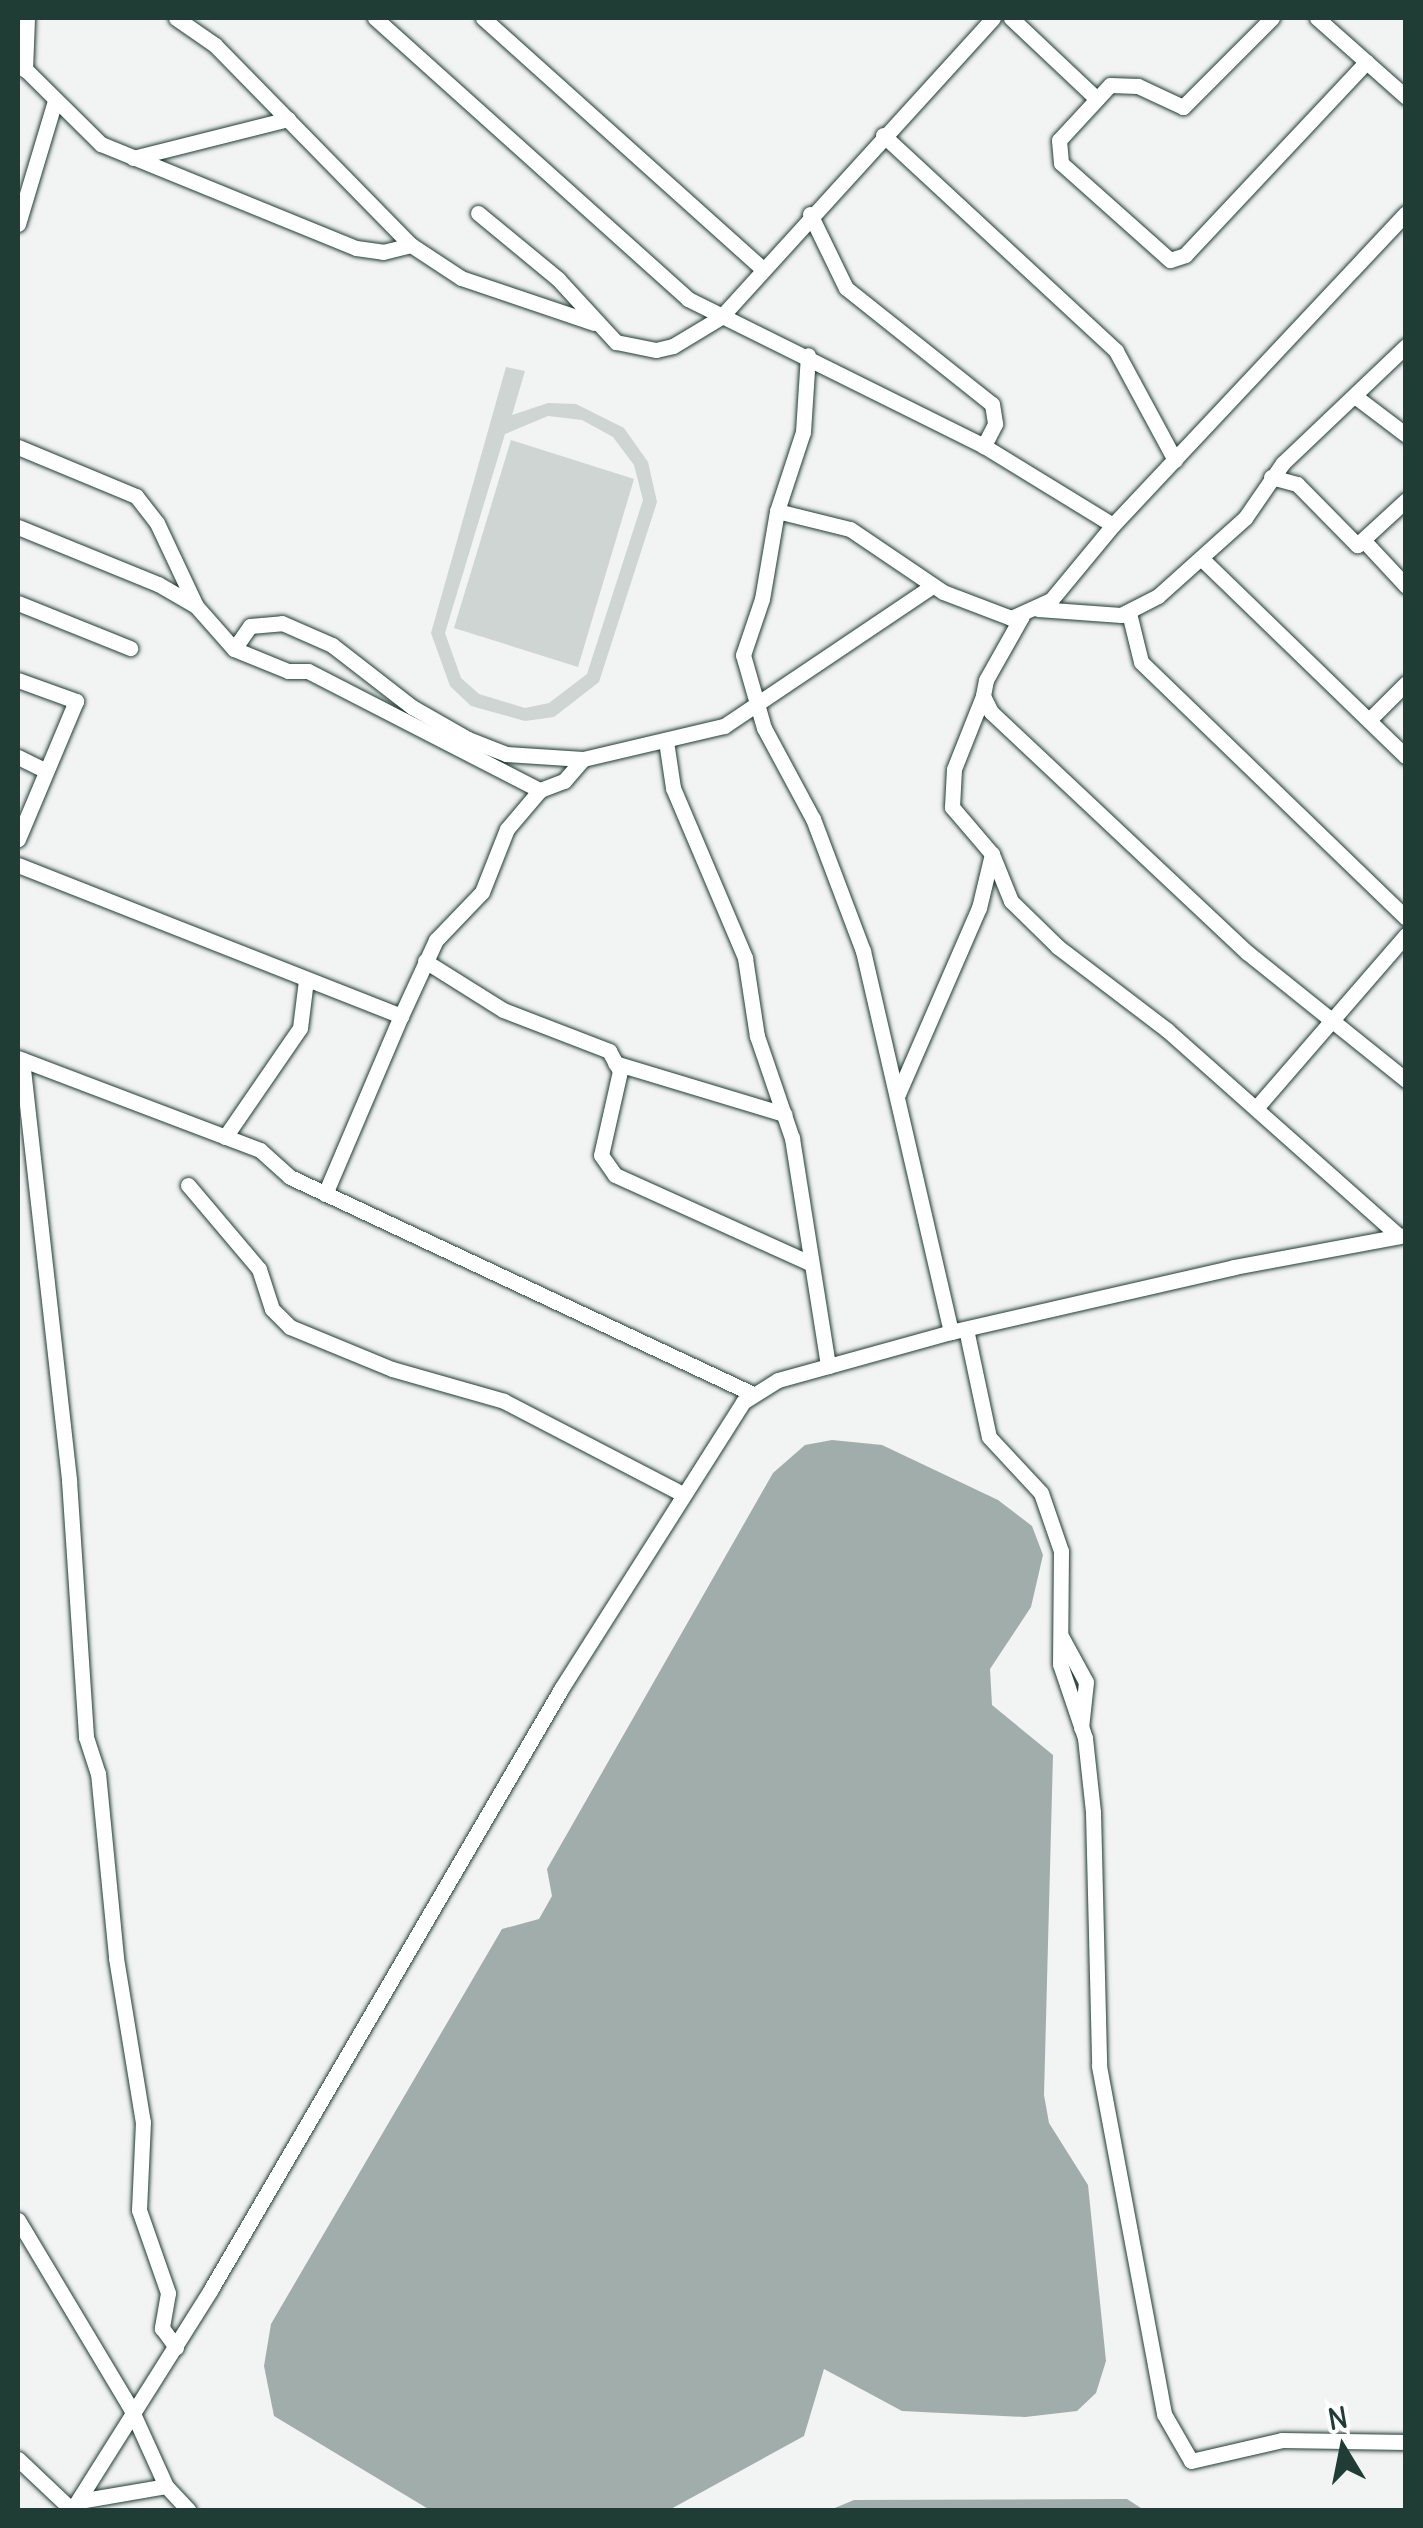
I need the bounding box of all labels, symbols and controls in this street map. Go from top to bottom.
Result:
north arrow [1293,2398,1393,2498]
text: N [1325,2399,1350,2438]

